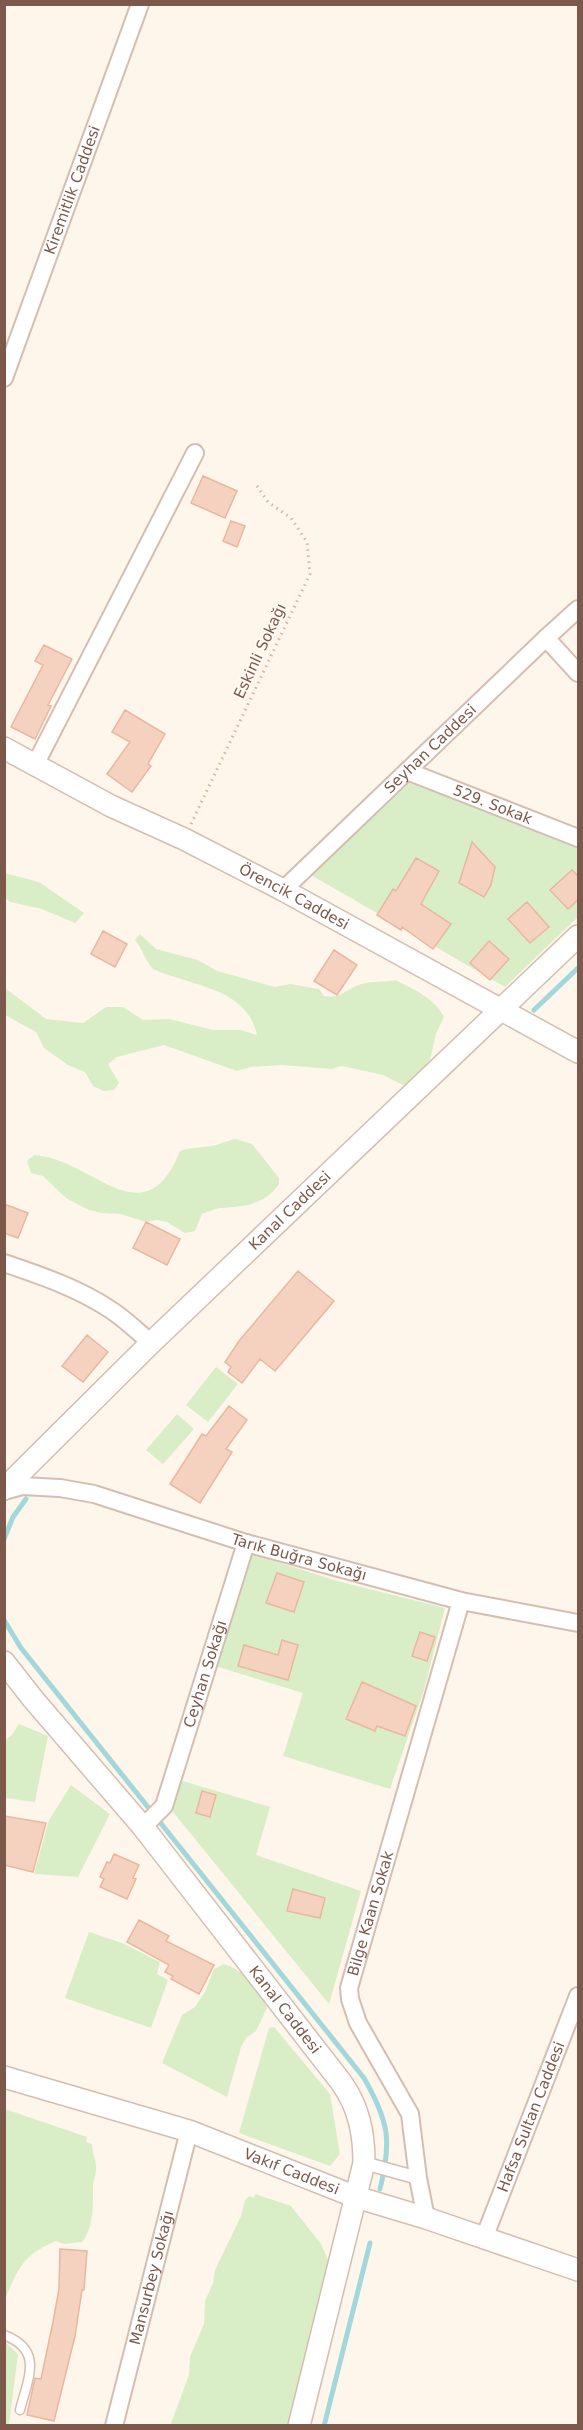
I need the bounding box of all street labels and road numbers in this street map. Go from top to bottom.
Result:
street label: Kiremitlik Caddesi [41,123,104,257]
street label: Eskinli Sokağı [230,601,290,701]
street label: Seyhan Caddesi [381,701,480,797]
street label: 529. Sokak [451,781,535,828]
street label: Örencik Caddesi [236,859,352,933]
street label: Kanal Caddesi [245,1167,335,1254]
street label: Tarık Buğra Sokağı [228,1530,369,1584]
street label: Ceyhan Sokağı [180,1618,230,1730]
street label: Bilge Kaan Sokak [344,1848,397,1978]
street label: Kanal Caddesi [245,1962,325,2057]
street label: Hafsa Sultan Caddesi [494,2039,568,2195]
street label: Vakıf Caddesi [241,2145,342,2199]
street label: Mansurbey Sokağı [126,2209,177,2347]

